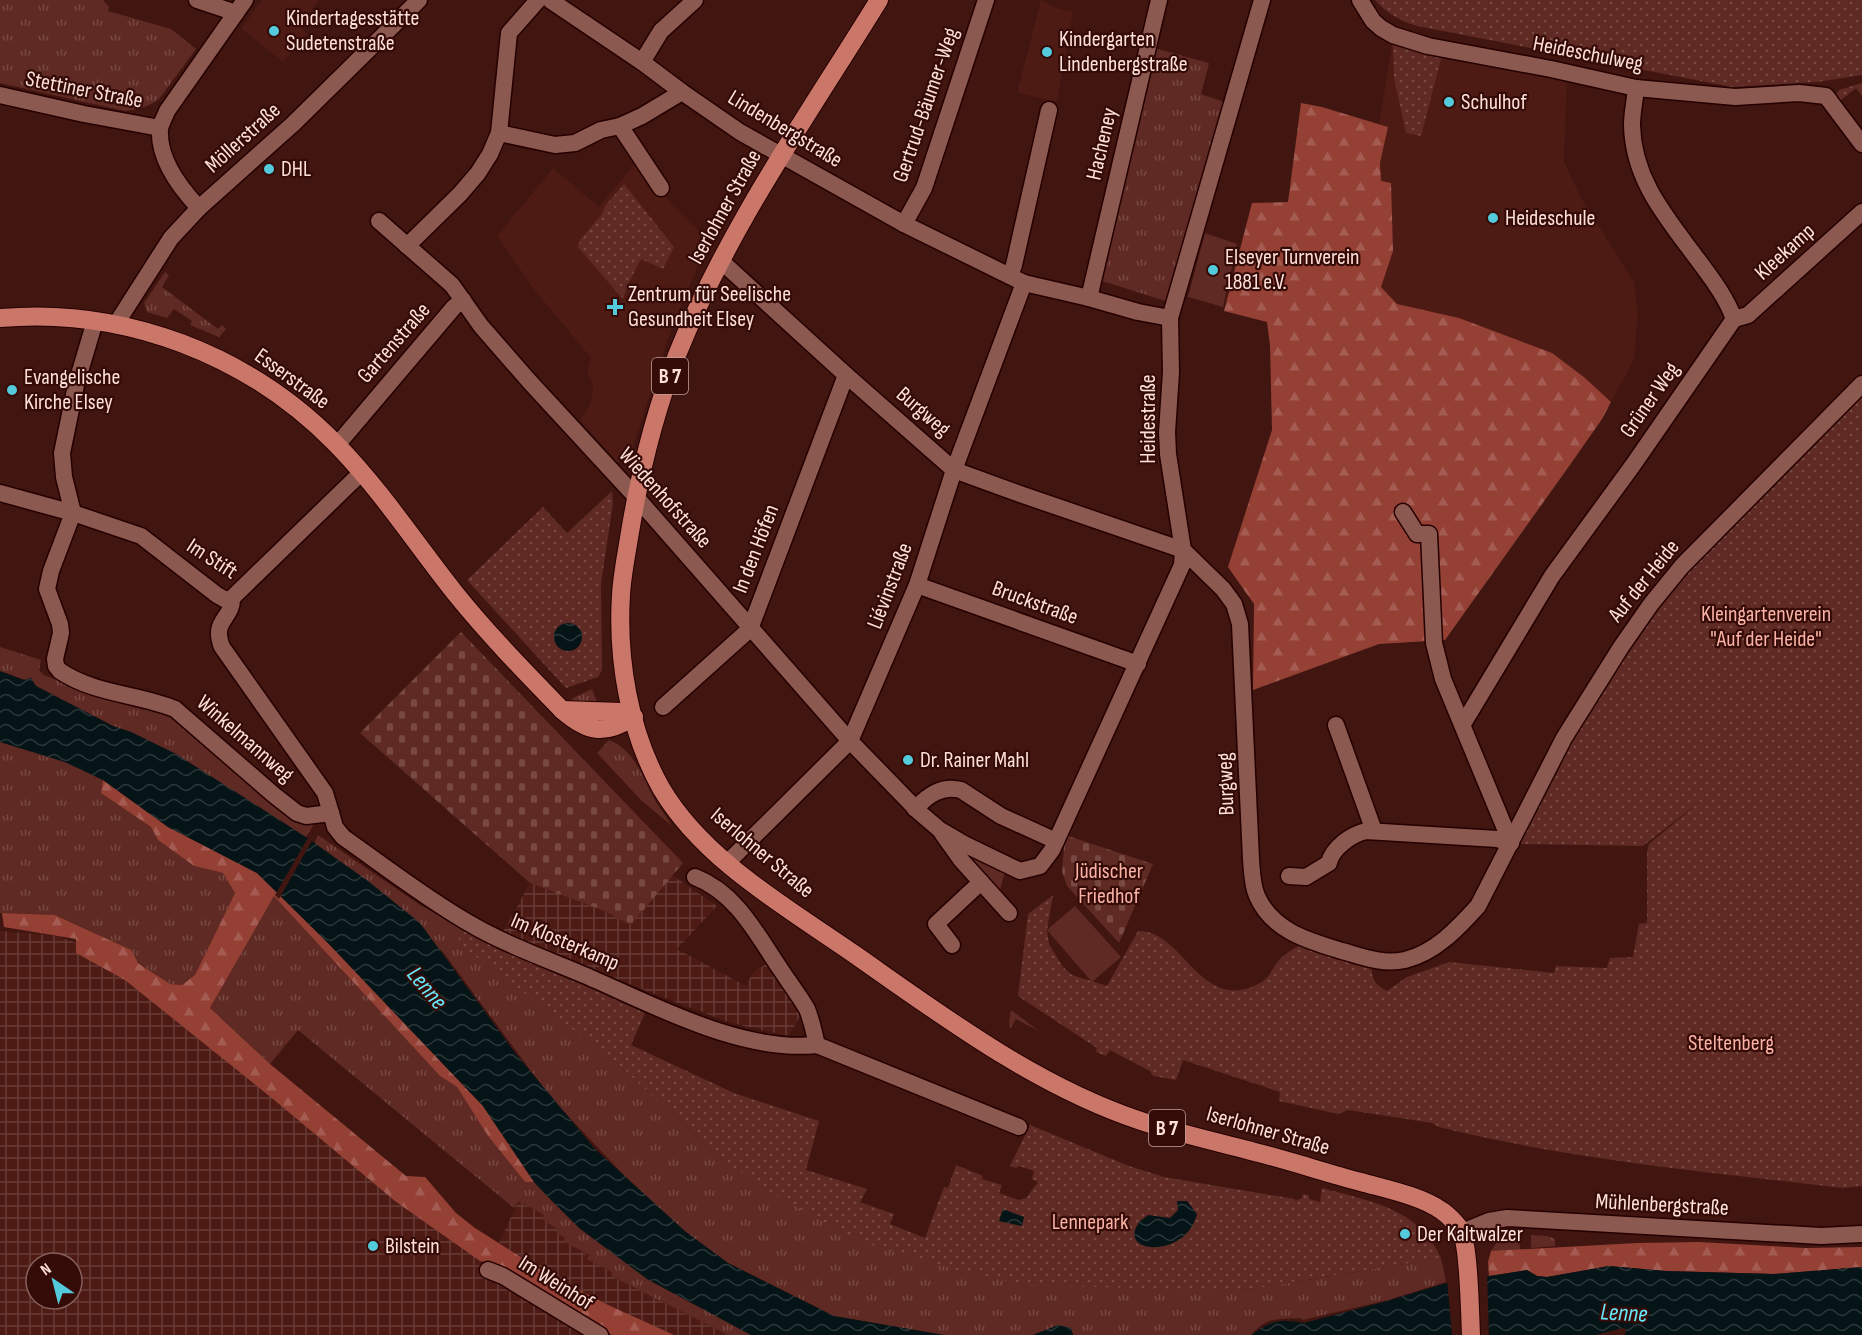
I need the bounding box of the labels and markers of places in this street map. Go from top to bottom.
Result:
place label: Kindertagesstätte Sudetenstraße [286,5,419,57]
marker: Kindertagesstätte Sudetenstraße [267,24,281,38]
place label: Kindergarten Lindenbergstraße [1059,26,1188,78]
marker: Kindergarten Lindenbergstraße [1040,45,1054,59]
place label: Schulhof [1461,89,1527,116]
marker: Schulhof [1442,95,1456,109]
place label: DHL [281,156,311,183]
marker: DHL [262,162,276,176]
place label: Heideschule [1505,205,1595,232]
marker: Heideschule [1486,211,1500,225]
place label: Elseyer Turnverein 1881 e.V. [1225,244,1359,296]
marker: Elseyer Turnverein 1881 e.V. [1206,263,1220,277]
place label: Zentrum für Seelische Gesundheit Elsey [628,281,791,333]
marker: Zentrum für Seelische Gesundheit Elsey [606,298,624,316]
place label: Evangelische Kirche Elsey [24,364,120,416]
marker: Evangelische Kirche Elsey [5,383,19,397]
place label: Dr. Rainer Mahl [920,747,1029,774]
marker: Dr. Rainer Mahl [901,753,915,767]
place label: Der Kaltwalzer [1417,1221,1523,1248]
marker: Der Kaltwalzer [1398,1227,1412,1241]
place label: Bilstein [385,1233,440,1260]
marker: Bilstein [366,1239,380,1253]

